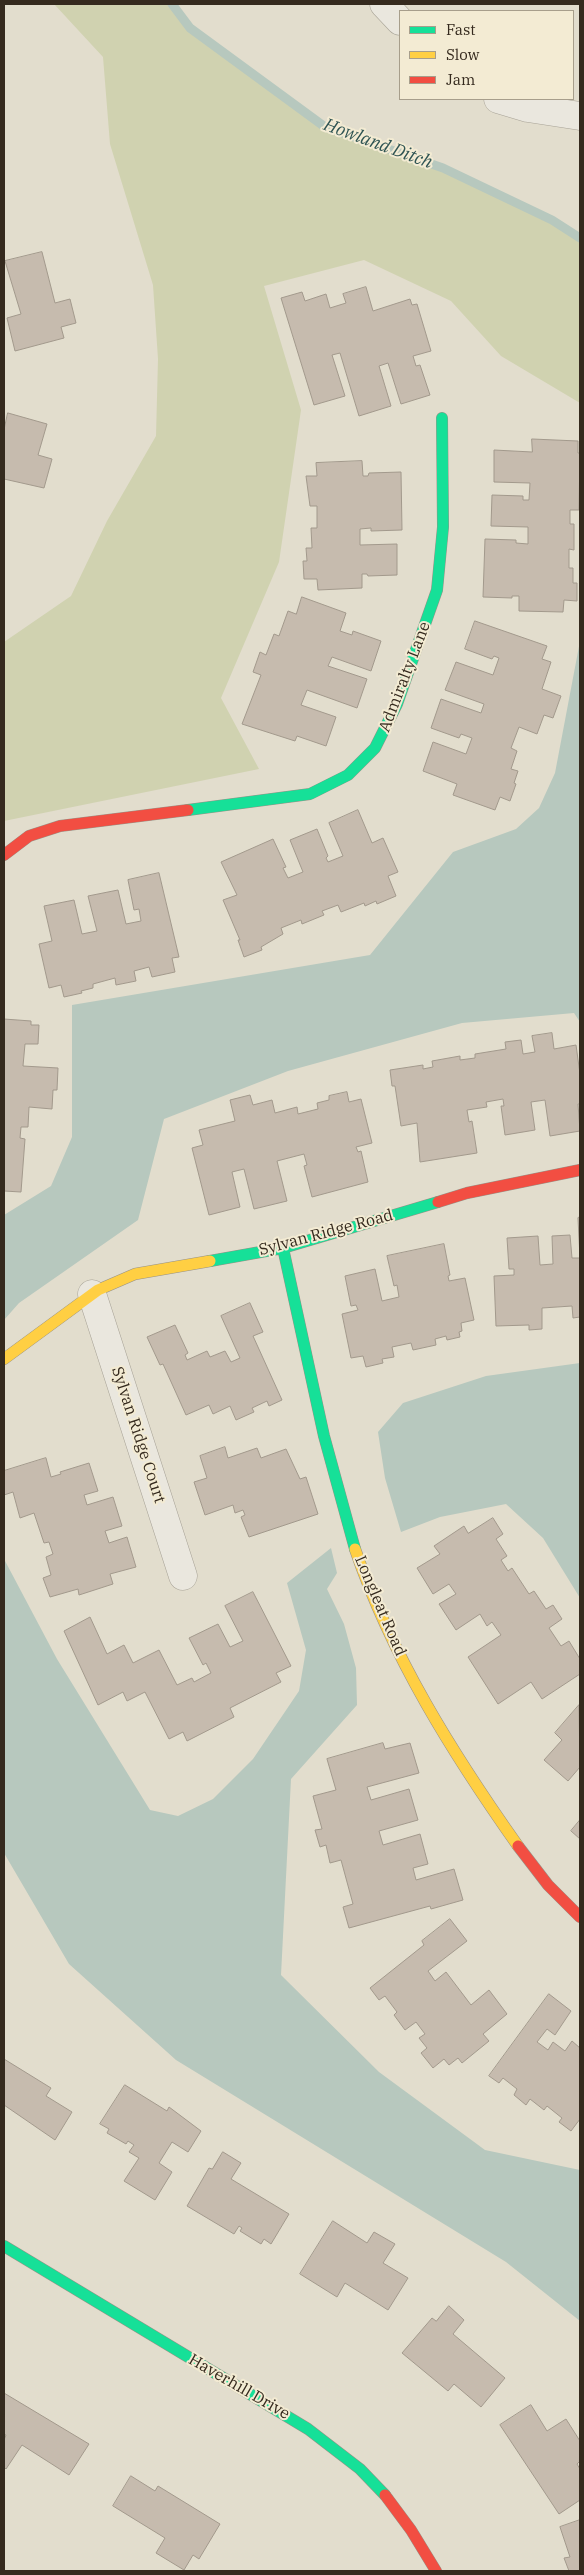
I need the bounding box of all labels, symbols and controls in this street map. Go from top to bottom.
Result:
legend [399,10,574,100]
text: Fast [446,20,476,39]
text: Slow [446,45,479,64]
text: Jam [446,70,475,89]
water label: Howland Ditch [321,114,435,174]
street label: Admiralty Lane [375,619,435,735]
street label: Sylvan Ridge Road [257,1206,395,1260]
street label: Sylvan Ridge Court [107,1364,169,1506]
street label: Longleat Road [350,1553,410,1659]
street label: Haverhill Drive [185,2350,293,2424]

